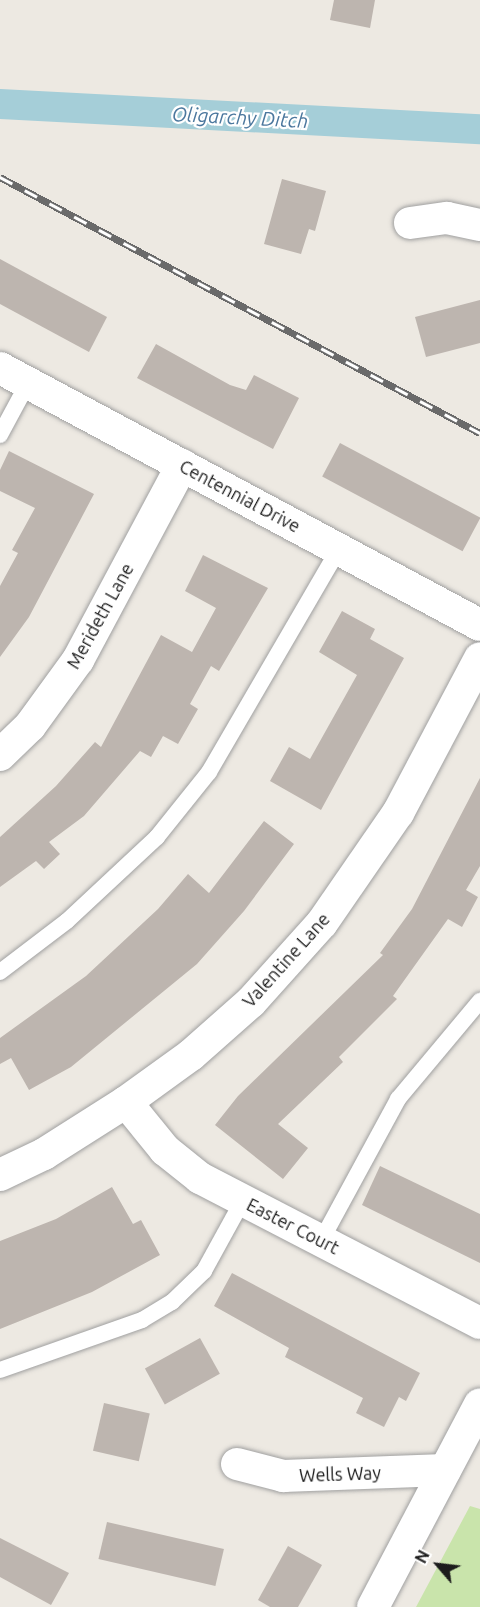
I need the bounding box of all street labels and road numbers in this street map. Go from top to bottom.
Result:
street label: Centennial Drive [176,455,304,537]
street label: Merideth Lane [62,559,138,673]
street label: Valentine Lane [238,908,334,1012]
street label: Easter Court [243,1194,343,1258]
street label: Wells Way [299,1462,381,1486]

